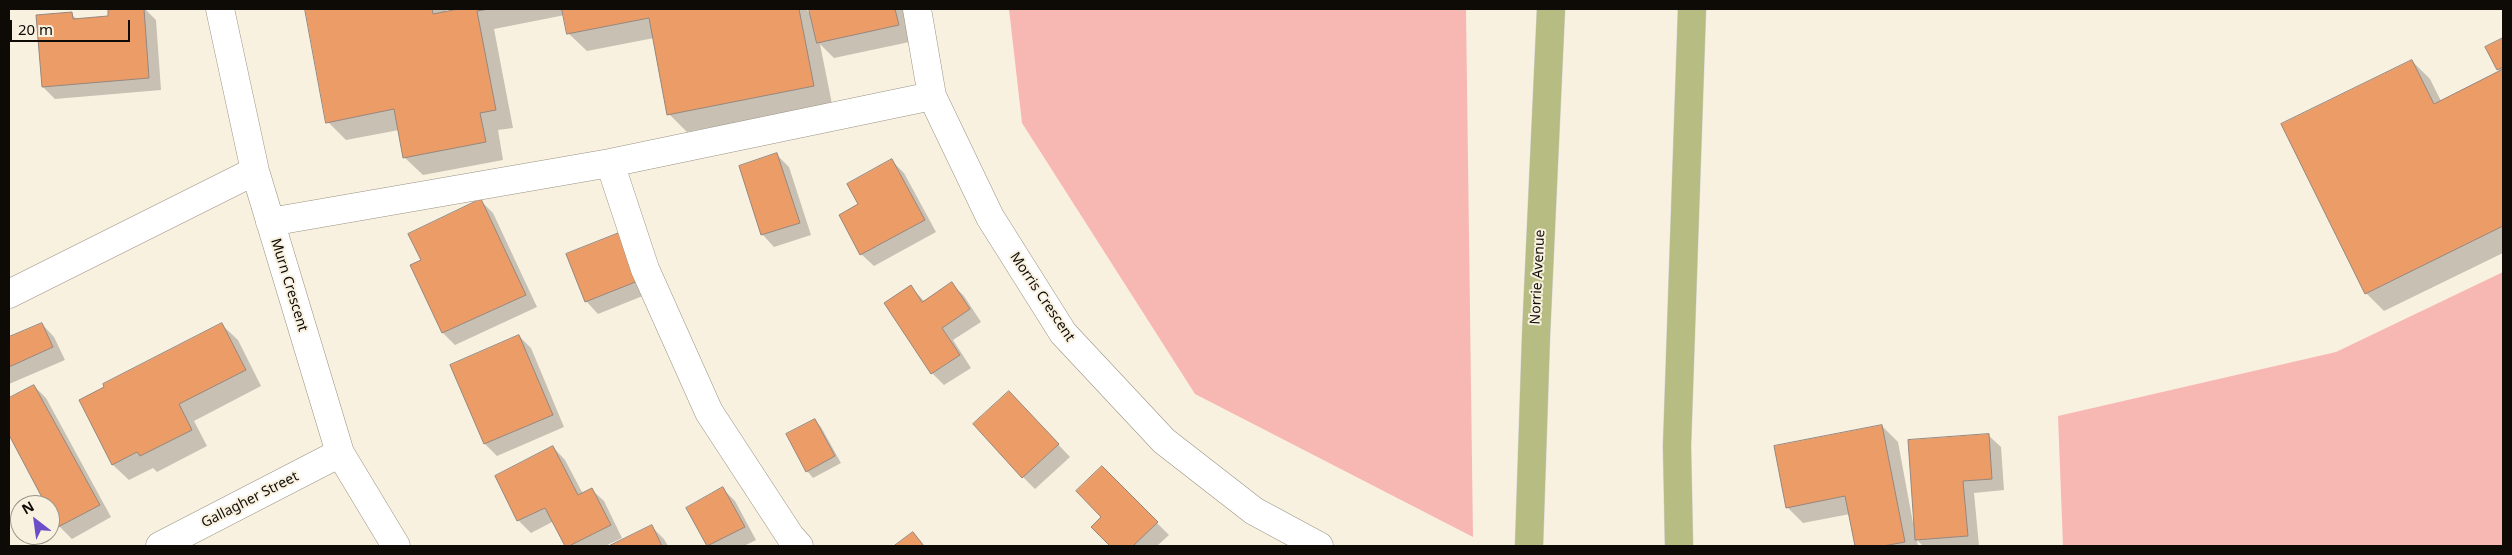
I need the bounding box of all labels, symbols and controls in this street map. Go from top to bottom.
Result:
scale bar [12,10,132,42]
text: 20 m [18,19,53,39]
street label: Norrie Avenue [1527,229,1549,325]
street label: Murn Crescent [267,236,311,334]
street label: Morris Crescent [1006,249,1078,345]
street label: Gallagher Street [199,468,301,532]
north arrow [10,495,60,545]
text: N [18,496,37,519]

